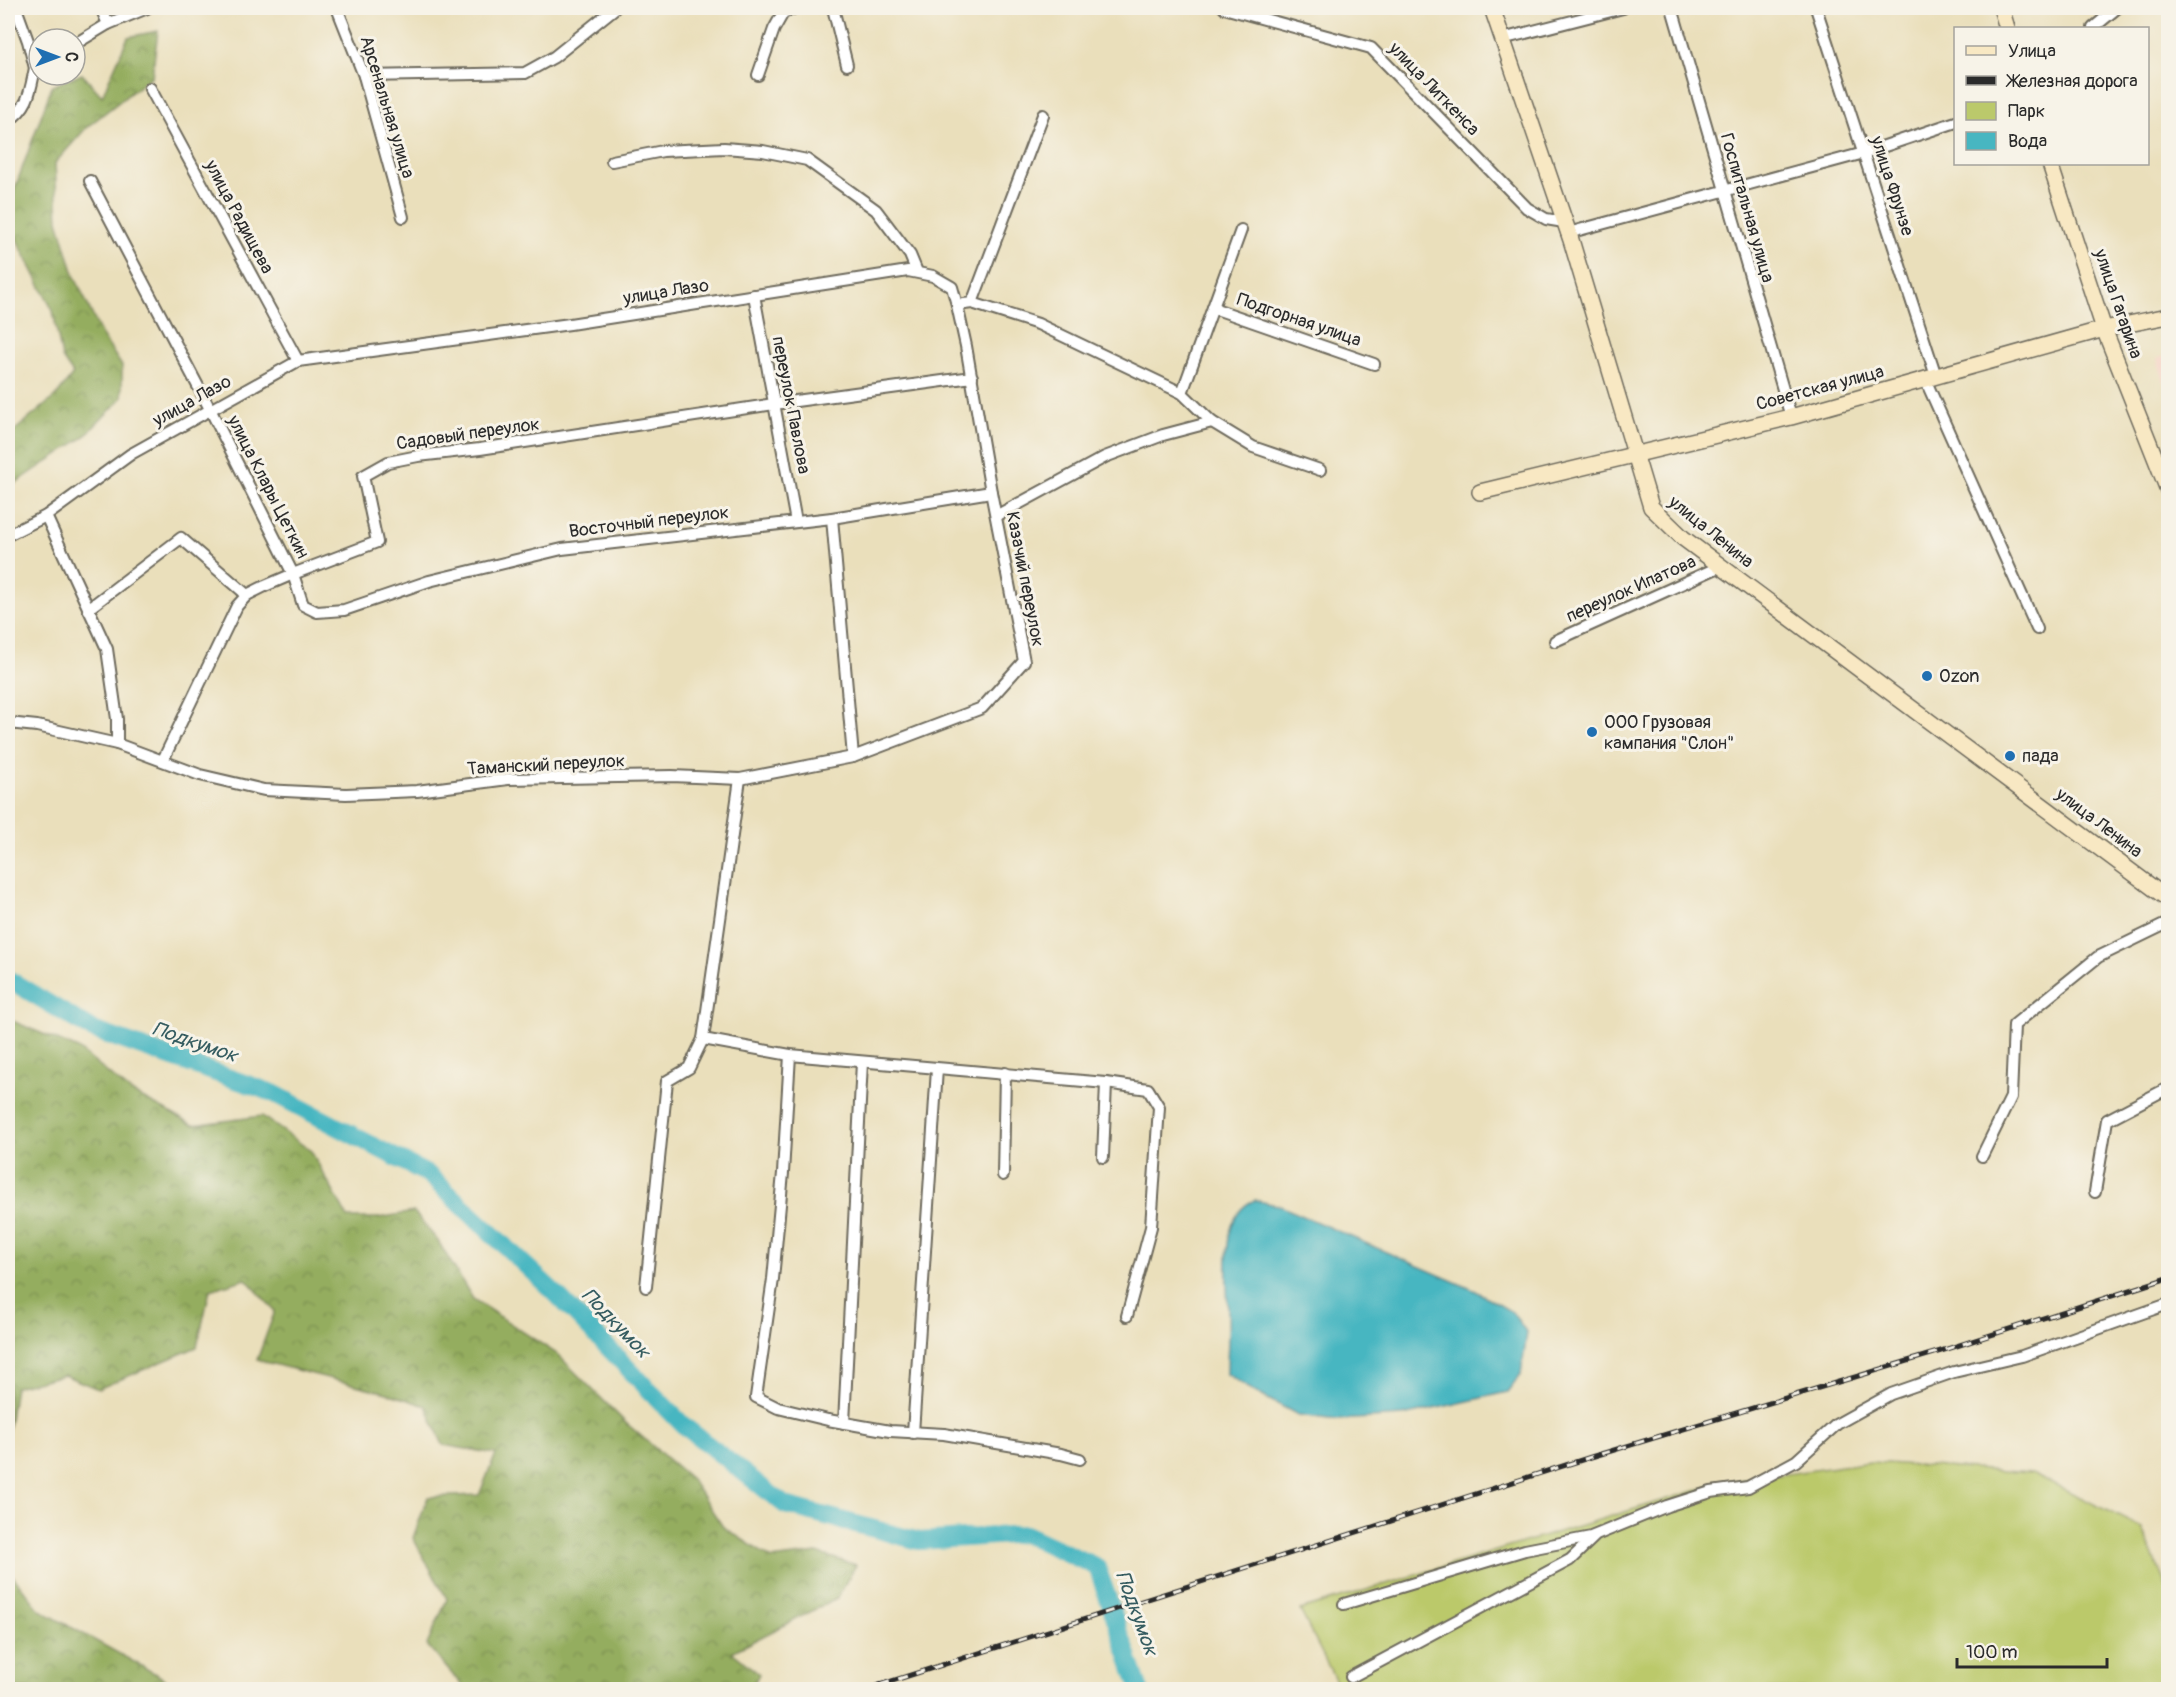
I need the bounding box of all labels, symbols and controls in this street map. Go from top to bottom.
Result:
north arrow [27,27,87,87]
legend [1954,27,2149,165]
street label: Арсенальная улица [354,33,420,181]
street label: улица Литкенса [1383,37,1484,141]
text: Улица [2008,40,2056,63]
text: С [61,52,81,62]
text: Железная дорога [2005,70,2138,93]
text: Парк [2008,100,2045,123]
text: Вода [2008,130,2047,153]
street label: Госпитальная улица [1715,131,1779,285]
street label: улица Фрунзе [1865,132,1919,239]
street label: улица Радищева [199,155,279,278]
street label: улица Гагарина [2088,245,2147,362]
street label: улица Лазо [621,274,711,310]
street label: Подгорная улица [1234,288,1364,352]
street label: переулок Павлова [766,334,816,476]
street label: Советская улица [1754,360,1886,416]
street label: улица Лазо [148,370,236,432]
street label: улица Клары Цеткин [221,411,314,563]
street label: Садовый переулок [395,413,541,455]
street label: улица Ленина [1663,490,1758,573]
street label: Восточный переулок [568,501,730,543]
street label: Казачий переулок [1001,510,1049,648]
street label: переулок Ипатова [1563,550,1699,628]
place label: Ozon [1939,665,1979,688]
marker: Ozon [1920,669,1934,683]
place label: ООО Грузовая кампания "Слон" [1604,711,1734,755]
marker: ООО Грузовая кампания "Слон" [1585,725,1599,739]
place label: пада [2022,745,2059,768]
street label: Таманский переулок [466,749,626,781]
marker: пада [2003,749,2017,763]
street label: улица Ленина [2050,782,2147,863]
water label: Подкумок [149,1016,242,1069]
water label: Подкумок [576,1283,657,1364]
water label: Подкумок [1110,1567,1164,1660]
scale bar [1957,1631,2107,1669]
text: 100 m [1966,1641,2018,1664]

